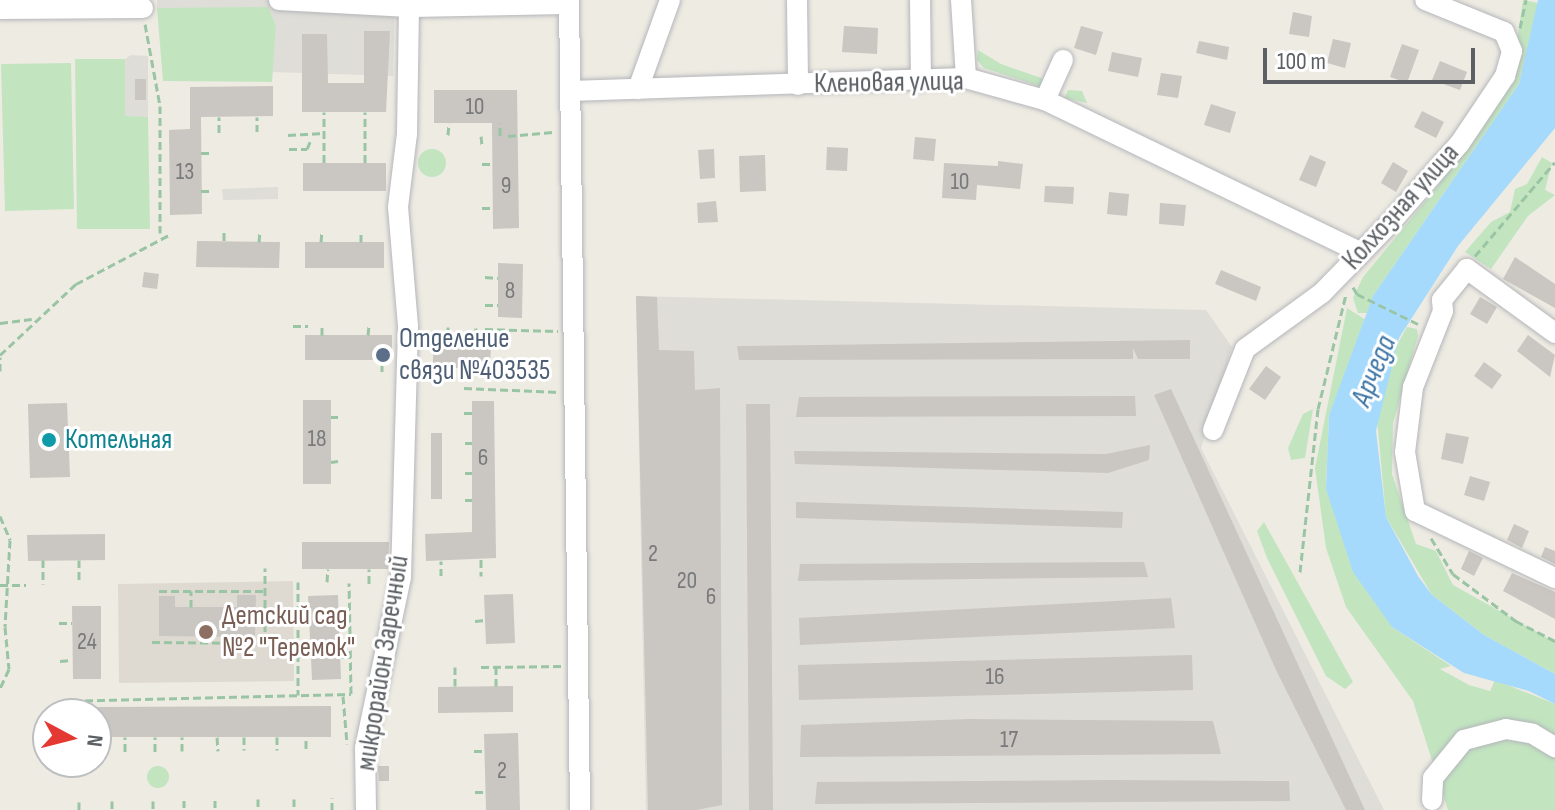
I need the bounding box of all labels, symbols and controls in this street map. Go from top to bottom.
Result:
scale bar [1267,32,1479,82]
text: 100 m [1277,47,1326,76]
street label: Кленовая улица [814,65,964,101]
house number: 10 [465,93,485,121]
street label: Колхозная улица [1336,137,1466,277]
house number: 13 [176,158,194,186]
house number: 10 [950,168,970,196]
house number: 9 [501,172,511,200]
house number: 8 [505,277,515,305]
place label: Отделение связи №403535 [399,322,550,388]
water label: Арчеда [1344,330,1404,412]
marker: Отделение связи №403535 [374,346,392,364]
place label: Котельная [65,423,172,457]
house number: 18 [308,425,326,453]
marker: Котельная [40,431,58,449]
house number: 6 [478,444,488,472]
house number: 2 [648,540,658,568]
street label: микрорайон Заречный [349,553,417,773]
house number: 20 [677,567,697,595]
house number: 6 [706,583,716,611]
place label: Детский сад №2 "Теремок" [222,599,355,665]
marker: Детский сад №2 "Теремок" [197,623,215,641]
house number: 24 [77,628,97,656]
house number: 16 [986,663,1004,691]
north arrow [32,698,112,778]
house number: 17 [1000,726,1018,754]
text: N [80,733,108,748]
house number: 2 [497,757,507,785]

